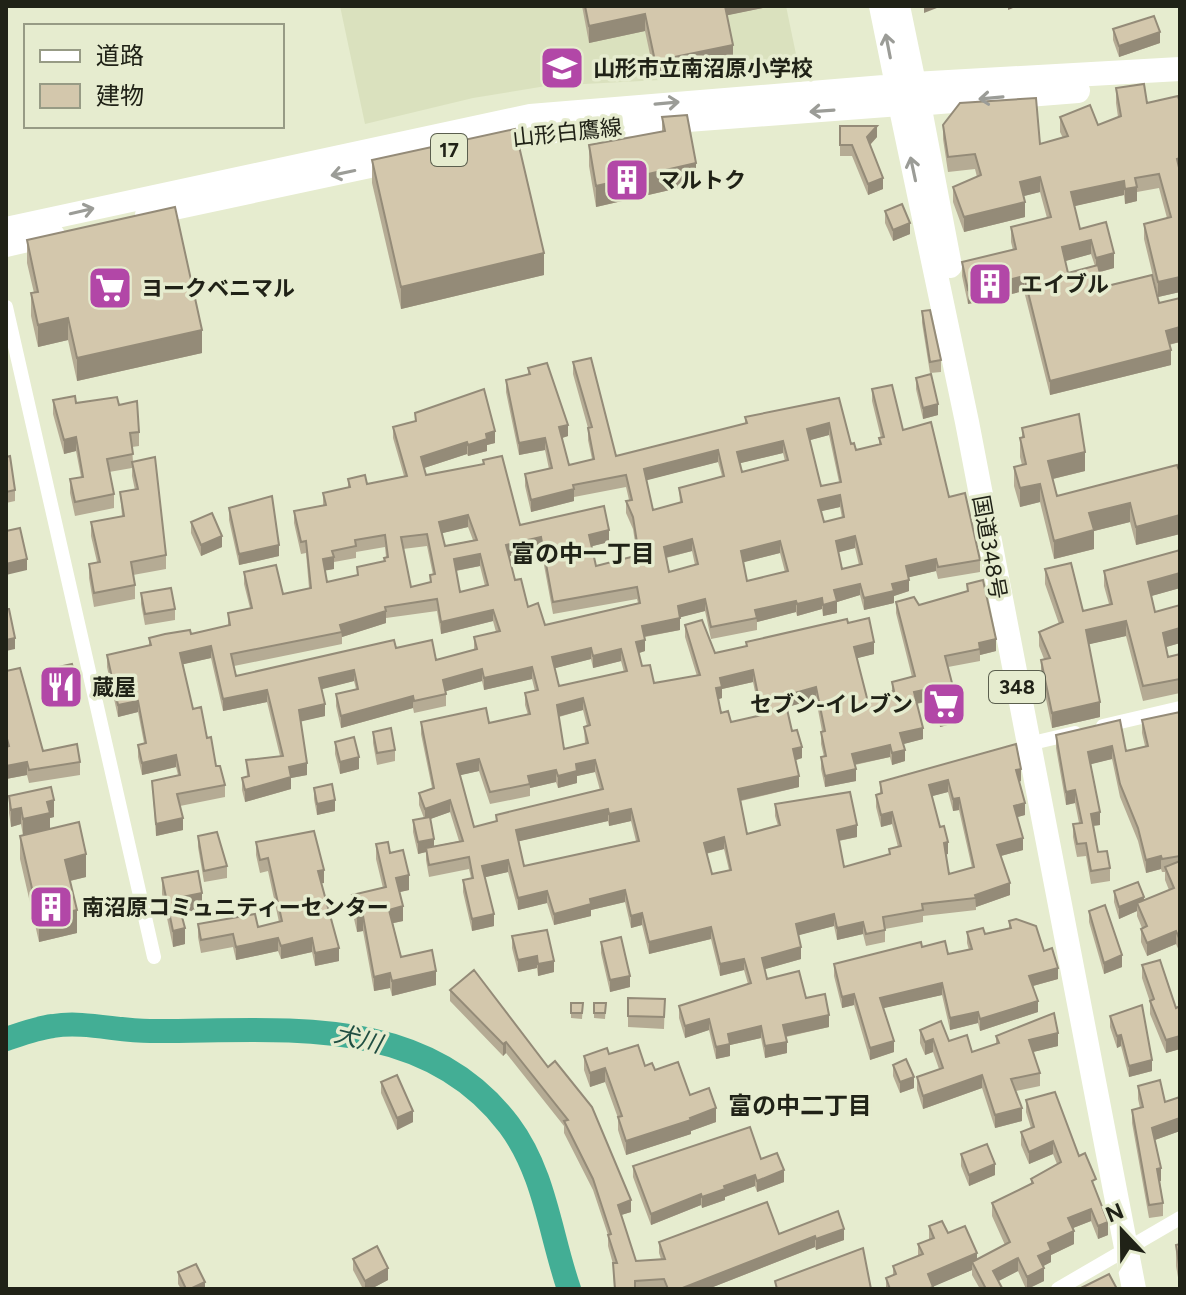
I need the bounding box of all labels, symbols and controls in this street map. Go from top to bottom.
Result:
legend [24,24,284,128]
one-way arrow [880,33,895,59]
text: 道路 [96,41,144,70]
school or university icon: 山形市立南沼原小学校 [538,44,586,92]
place label: 山形市立南沼原小学校 [593,55,813,82]
text: 建物 [96,81,144,110]
one-way arrow [978,91,1005,106]
one-way arrow [653,95,680,110]
one-way arrow [809,104,836,119]
street label: 山形白鷹線 [511,113,623,152]
road number: 17 [431,134,467,166]
building icon: マルトク [603,156,651,204]
one-way arrow [905,156,920,182]
one-way arrow [330,166,356,181]
place label: マルトク [658,167,746,194]
one-way arrow [69,203,94,218]
building icon: エイブル [966,260,1014,308]
supermarket icon: ヨークベニマル [86,264,134,312]
place label: エイブル [1021,271,1109,298]
place label: ヨークベニマル [141,275,295,302]
street label: 国道348号 [967,493,1012,601]
district label: 富の中一丁目 [511,539,655,568]
restaurant icon: 蔵屋 [37,663,85,711]
road number: 348 [989,671,1045,703]
place label: 蔵屋 [92,674,136,701]
supermarket icon: セブン-イレブン [920,680,968,728]
place label: セブン-イレブン [750,691,913,718]
building icon: 南沼原コミュニティーセンター [27,883,75,931]
place label: 南沼原コミュニティーセンター [82,894,389,921]
water label: 犬川 [331,1019,388,1059]
district label: 富の中二丁目 [728,1091,872,1120]
north arrow [1082,1191,1162,1271]
text: N [1102,1197,1128,1229]

